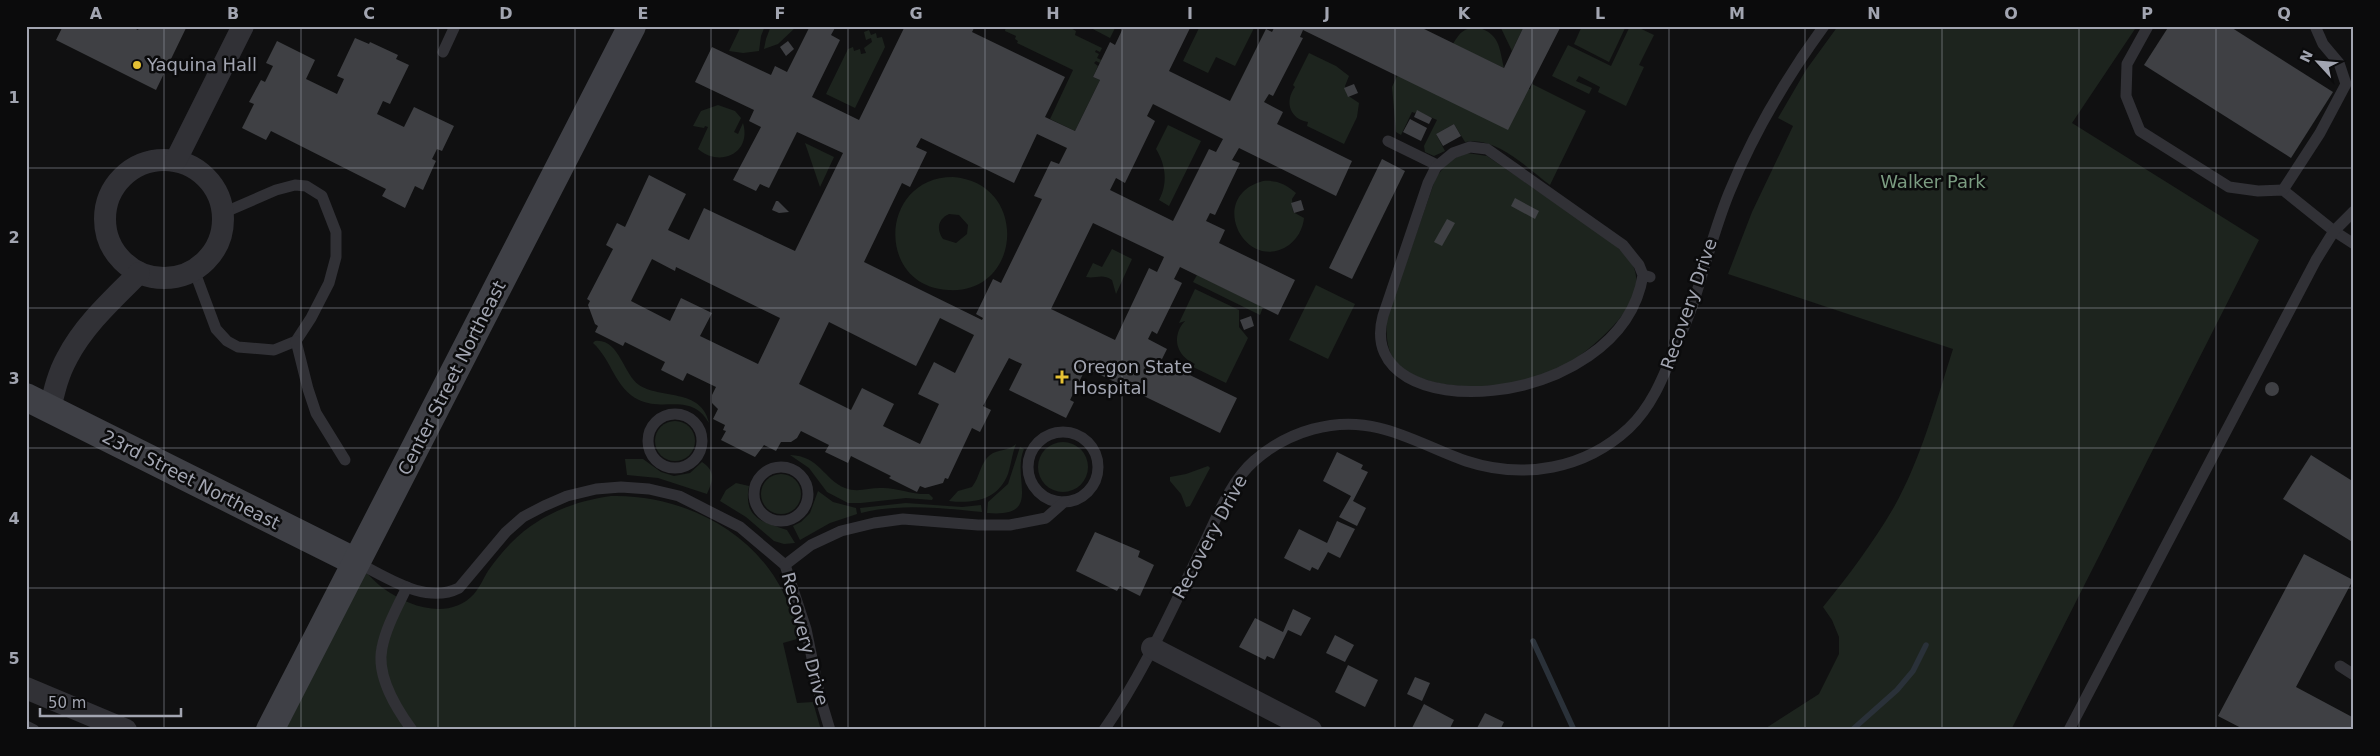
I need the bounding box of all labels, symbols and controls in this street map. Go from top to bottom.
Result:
text: A [90,4,103,23]
text: B [227,4,239,23]
text: C [363,4,375,23]
text: D [499,4,513,23]
text: E [638,4,648,23]
text: F [775,4,785,23]
text: G [909,4,923,23]
text: H [1046,4,1060,23]
text: I [1187,4,1193,23]
text: J [1323,4,1330,23]
text: K [1458,4,1471,23]
text: L [1595,4,1605,23]
text: M [1729,4,1745,23]
text: N [1867,4,1881,23]
text: O [2004,4,2018,23]
text: P [2141,4,2153,23]
text: Q [2277,4,2291,23]
north arrow [2292,38,2342,88]
text: N [2297,48,2316,65]
place label: Yaquina Hall [146,54,257,75]
marker: Yaquina Hall [131,59,143,71]
text: 1 [8,88,20,107]
park label: Walker Park [1880,171,1986,192]
text: 2 [8,228,20,247]
street label: Recovery Drive [1656,236,1721,372]
street label: Center Street Northeast [393,277,510,479]
place label: Oregon State Hospital [1073,356,1192,398]
text: 3 [8,369,20,388]
marker: Oregon State Hospital [1055,370,1069,384]
street label: 23rd Street Northeast [99,426,284,534]
street label: Recovery Drive [1168,471,1251,602]
text: 4 [8,509,20,528]
street label: Recovery Drive [778,570,833,708]
text: 5 [8,649,20,668]
scale bar [40,686,181,718]
text: 50 m [48,694,86,712]

